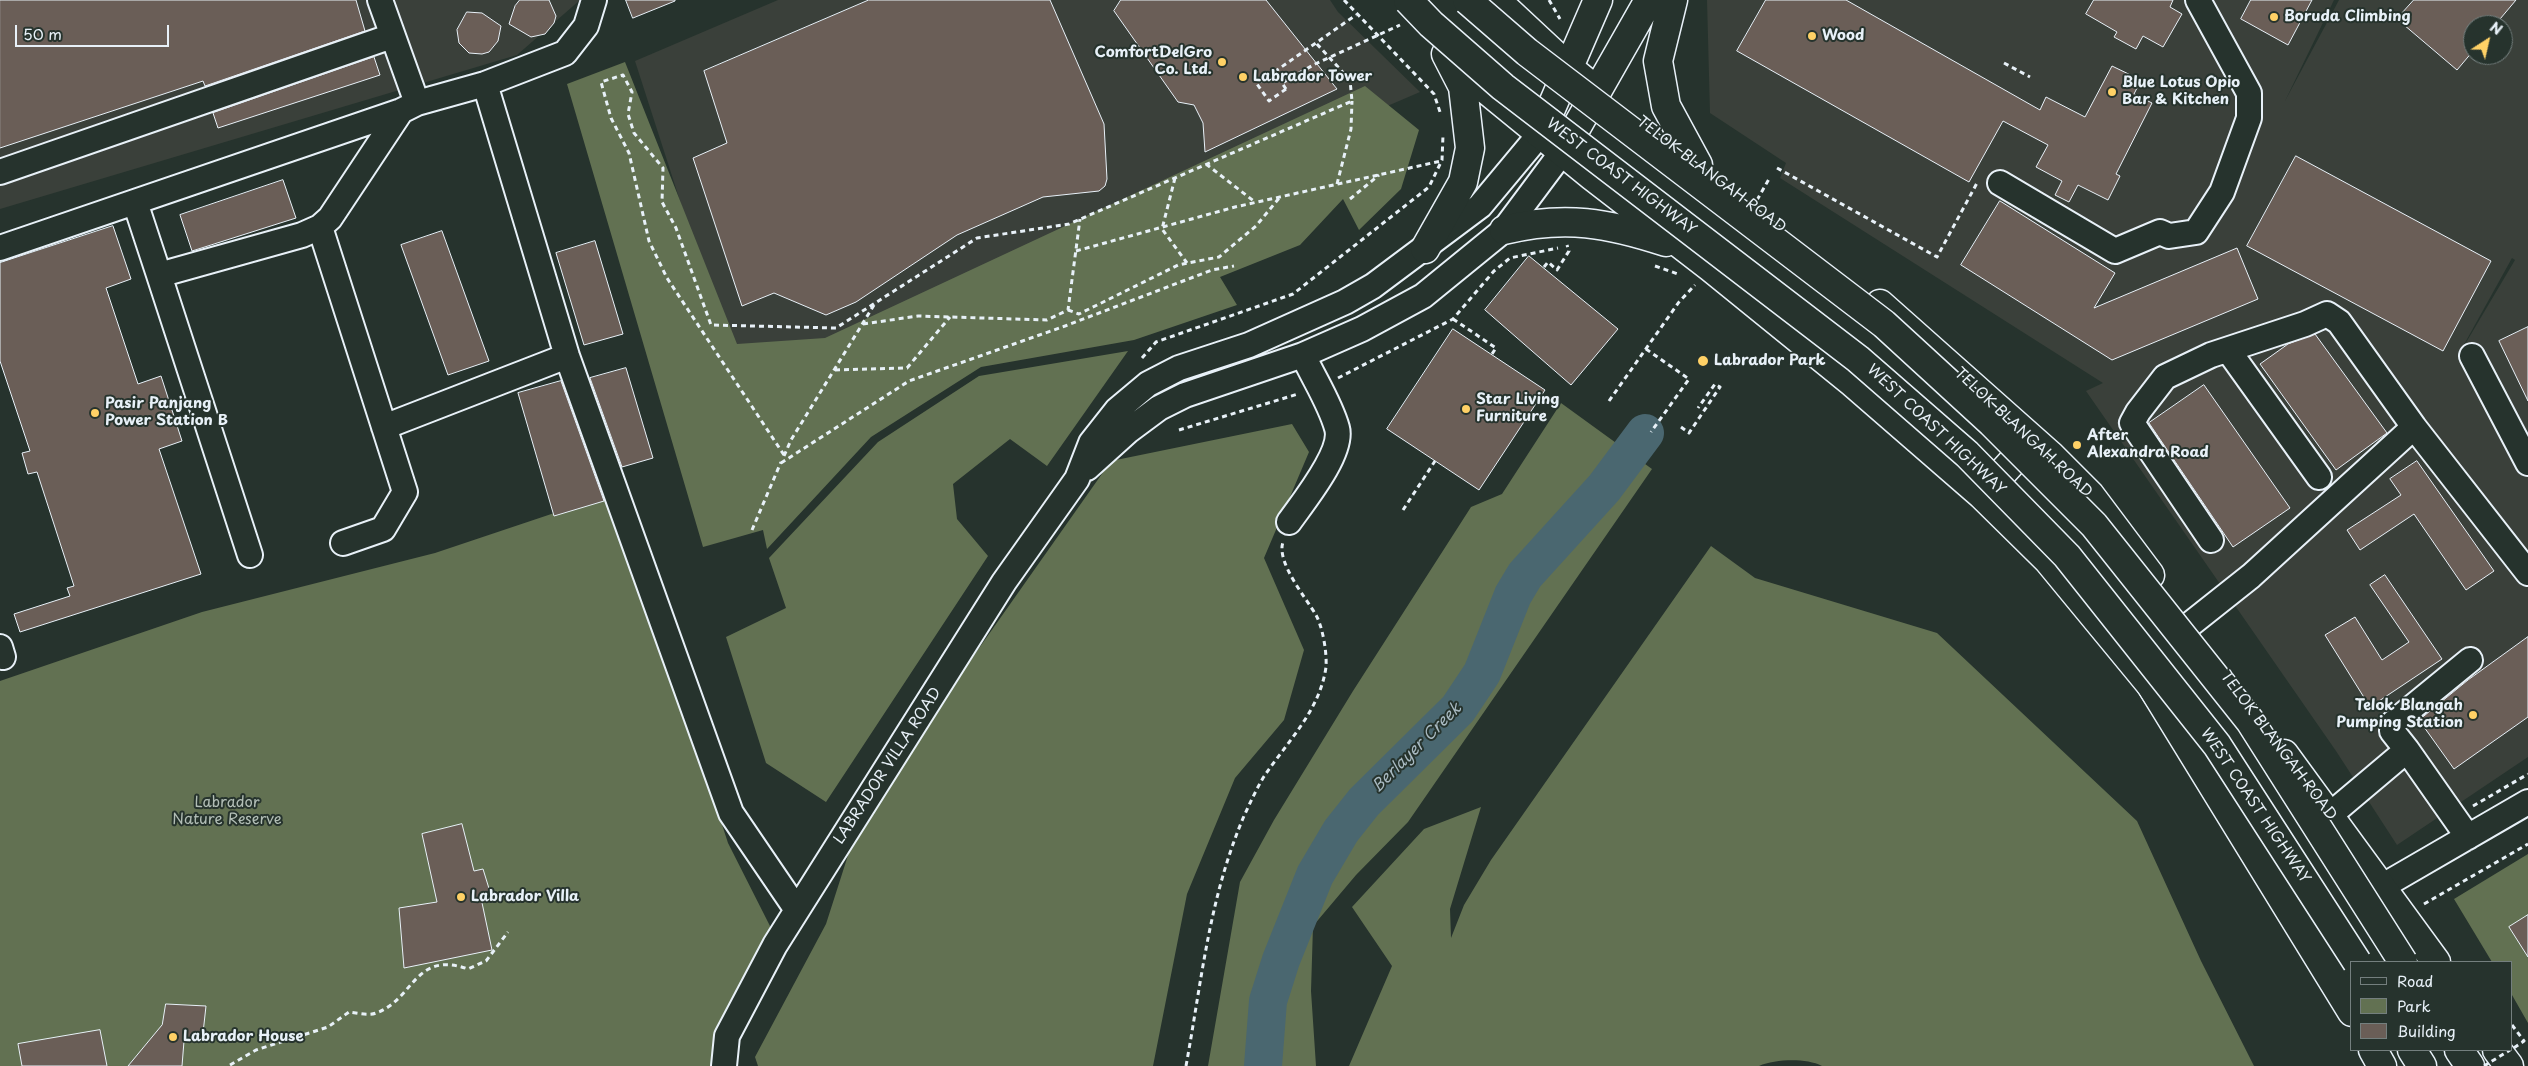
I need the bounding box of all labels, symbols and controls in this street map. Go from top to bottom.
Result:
place label: Boruda Climbing [2284,8,2411,26]
marker: Boruda Climbing [2268,11,2280,23]
scale bar [18,15,171,47]
north arrow [2463,15,2513,65]
text: N [2486,16,2507,40]
text: 50 m [23,22,62,45]
place label: Wood [1822,27,1864,45]
marker: Wood [1806,30,1818,42]
place label: ComfortDelGro Co. Ltd. [1095,44,1212,79]
marker: ComfortDelGro Co. Ltd. [1216,56,1228,68]
place label: Labrador Tower [1253,68,1372,86]
marker: Labrador Tower [1237,71,1249,83]
place label: Blue Lotus Opio Bar & Kitchen [2122,74,2240,109]
marker: Blue Lotus Opio Bar & Kitchen [2106,86,2118,98]
street label: TELOK BLANGAH ROAD [1633,113,1789,237]
street label: WEST COAST HIGHWAY [1542,115,1700,239]
place label: Labrador Park [1714,352,1826,370]
marker: Labrador Park [1696,354,1710,368]
street label: WEST COAST HIGHWAY [1863,361,2009,499]
street label: TELOK BLANGAH ROAD [1950,364,2096,502]
place label: Star Living Furniture [1476,391,1559,426]
place label: Pasir Panjang Power Station B [105,395,228,430]
marker: Star Living Furniture [1460,403,1472,415]
marker: Pasir Panjang Power Station B [89,407,101,419]
place label: After Alexandra Road [2087,427,2209,462]
marker: After Alexandra Road [2071,439,2083,451]
street label: TELOK BLANGAH ROAD [2216,668,2340,824]
street label: LABRADOR VILLA ROAD [831,684,945,848]
place label: Telok Blangah Pumping Station [2336,697,2463,732]
water label: Berlayer Creek [1368,699,1466,797]
marker: Telok Blangah Pumping Station [2467,709,2479,721]
street label: WEST COAST HIGHWAY [2196,725,2314,887]
park label: Labrador Nature Reserve [172,794,282,829]
place label: Labrador Villa [471,888,579,906]
marker: Labrador Villa [455,891,467,903]
legend [2350,961,2513,1051]
text: Road [2397,969,2433,992]
text: Park [2397,994,2431,1017]
text: Building [2397,1019,2456,1042]
place label: Labrador House [183,1028,304,1046]
marker: Labrador House [167,1031,179,1043]

